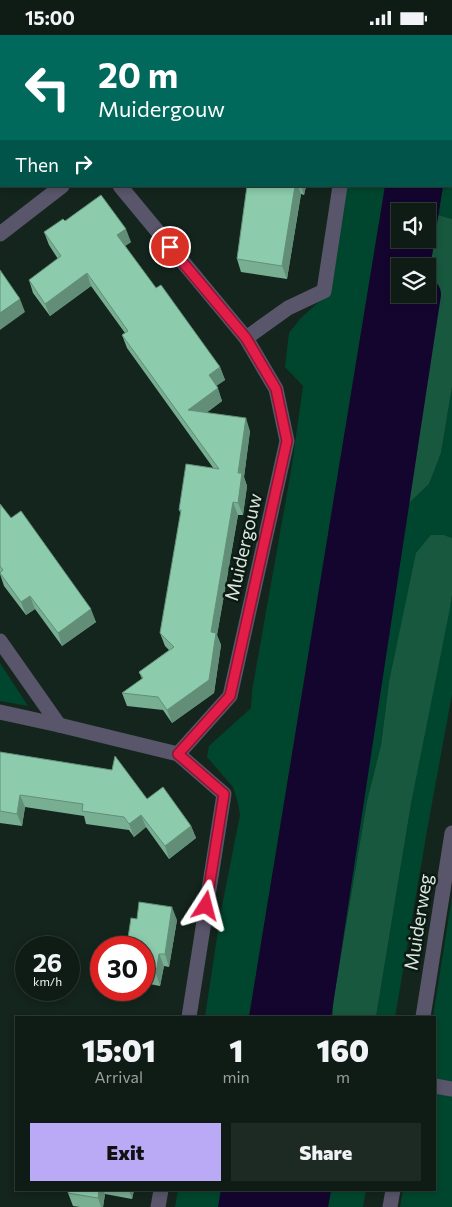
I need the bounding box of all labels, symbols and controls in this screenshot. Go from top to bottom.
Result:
text: 15:00 [25,6,75,29]
text: 20 m [98,52,178,95]
icon: left [15,55,80,120]
text: Muidergouw [98,95,225,122]
icon: right [69,150,97,178]
text: Then [15,153,59,176]
map controls [391,203,436,303]
button: sound [391,203,436,248]
pin [149,226,191,268]
icon: arrive [156,233,184,261]
button: layers [391,258,436,303]
street label: Muidergouw [219,491,266,603]
street label: Muiderweg [399,872,436,972]
position arrow [179,879,231,931]
speed limit sign: 30 [90,936,155,1001]
text: 26 [33,947,62,977]
text: km/h [33,974,62,988]
text: 15:01 [82,1031,156,1068]
text: 1 [229,1031,243,1068]
text: 160 [316,1031,369,1068]
text: Arrival [95,1067,143,1086]
text: min [223,1067,250,1086]
text: m [336,1067,350,1086]
button: Exit [30,1123,221,1181]
button: Share [231,1123,421,1181]

